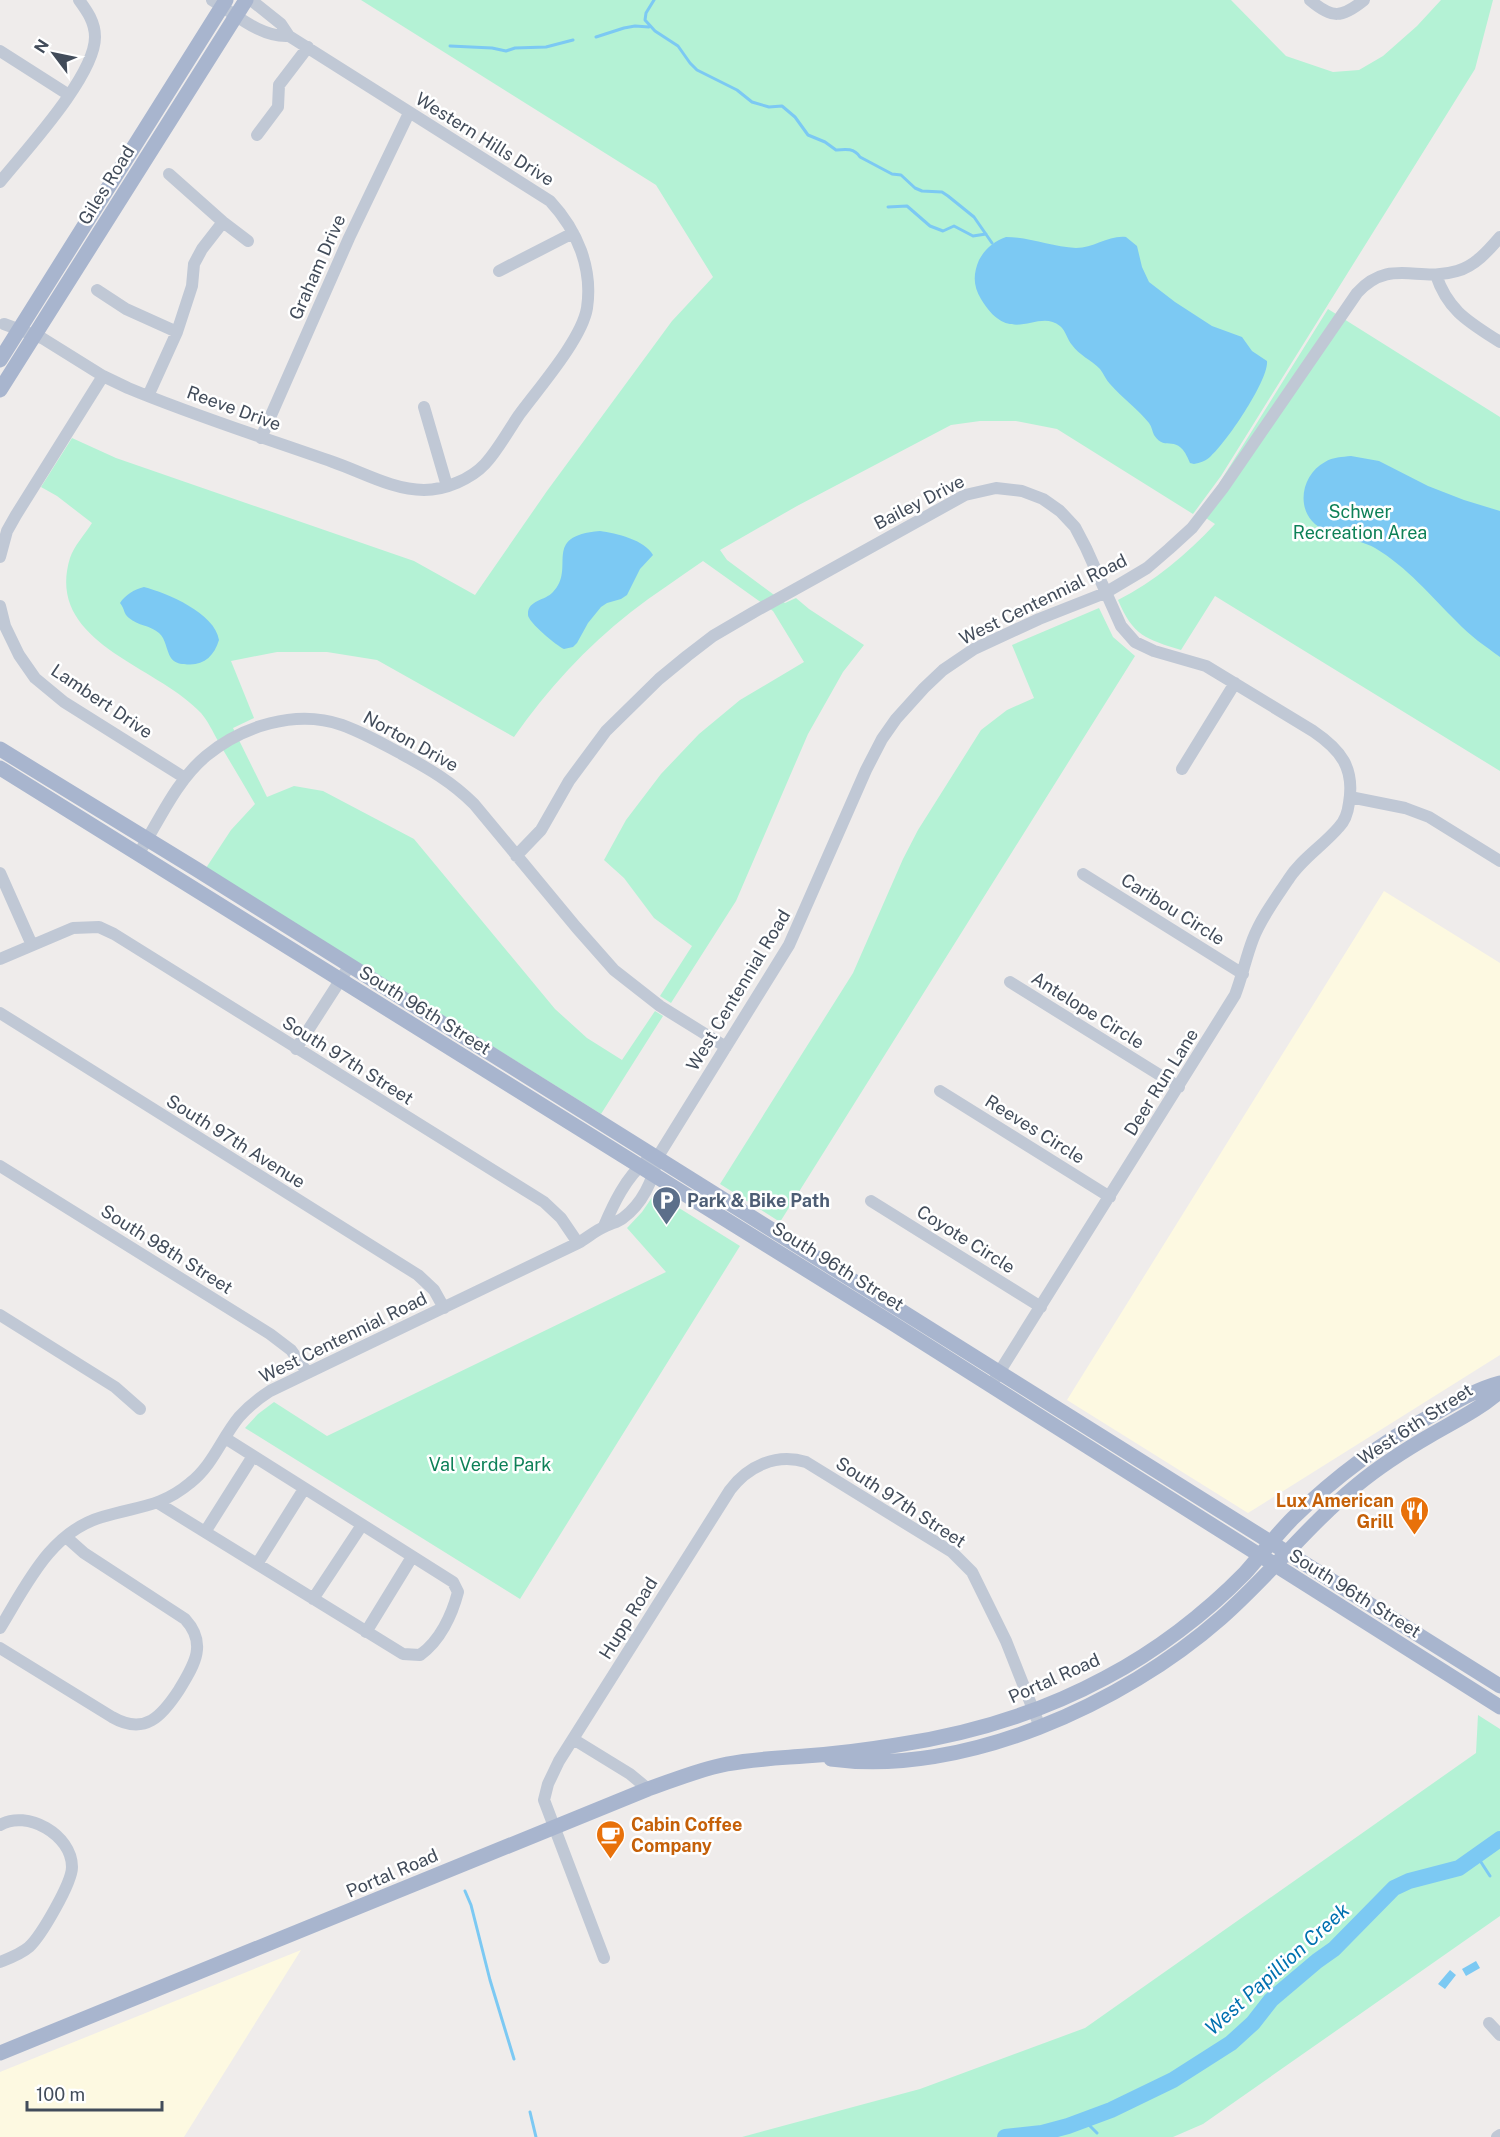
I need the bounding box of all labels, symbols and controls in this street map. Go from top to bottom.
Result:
north arrow [24,24,84,84]
text: N [30,36,53,57]
street label: Western Hills Drive [412,88,558,190]
street label: Giles Road [74,142,138,228]
street label: Graham Drive [284,211,350,323]
street label: Reeve Drive [184,381,284,435]
street label: Bailey Drive [870,470,968,534]
park label: Schwer Recreation Area [1293,501,1427,543]
street label: West Centennial Road [956,549,1130,649]
street label: Lambert Drive [47,659,157,743]
street label: Norton Drive [360,706,462,776]
street label: Caribou Circle [1117,869,1229,949]
street label: West Centennial Road [682,906,794,1074]
street label: South 96th Street [355,961,495,1059]
street label: Antelope Circle [1028,967,1148,1053]
street label: South 97th Street [279,1011,417,1109]
street label: Deer Run Lane [1120,1025,1202,1139]
street label: South 97th Avenue [163,1090,309,1192]
street label: Reeves Circle [981,1090,1089,1168]
parking icon: Park & Bike Path [650,1184,682,1226]
place label: Park & Bike Path [687,1190,830,1211]
street label: South 98th Street [97,1200,237,1298]
street label: Coyote Circle [913,1201,1019,1277]
street label: South 96th Street [768,1217,908,1315]
street label: West Centennial Road [256,1287,430,1387]
street label: West 6th Street [1354,1379,1476,1469]
street label: South 97th Street [832,1452,970,1552]
park label: Val Verde Park [429,1454,551,1475]
place label: Lux American Grill [1276,1490,1394,1532]
restaurant icon: Lux American Grill [1399,1494,1431,1536]
street label: South 96th Street [1285,1544,1425,1642]
street label: Hupp Road [595,1573,661,1663]
street label: Portal Road [1005,1649,1103,1707]
place label: Cabin Coffee Company [631,1814,742,1856]
cafe icon: Cabin Coffee Company [594,1818,626,1860]
street label: Portal Road [343,1844,441,1902]
water label: West Papillion Creek [1200,1898,1354,2040]
scale bar [27,2074,162,2112]
text: 100 m [36,2084,85,2105]

